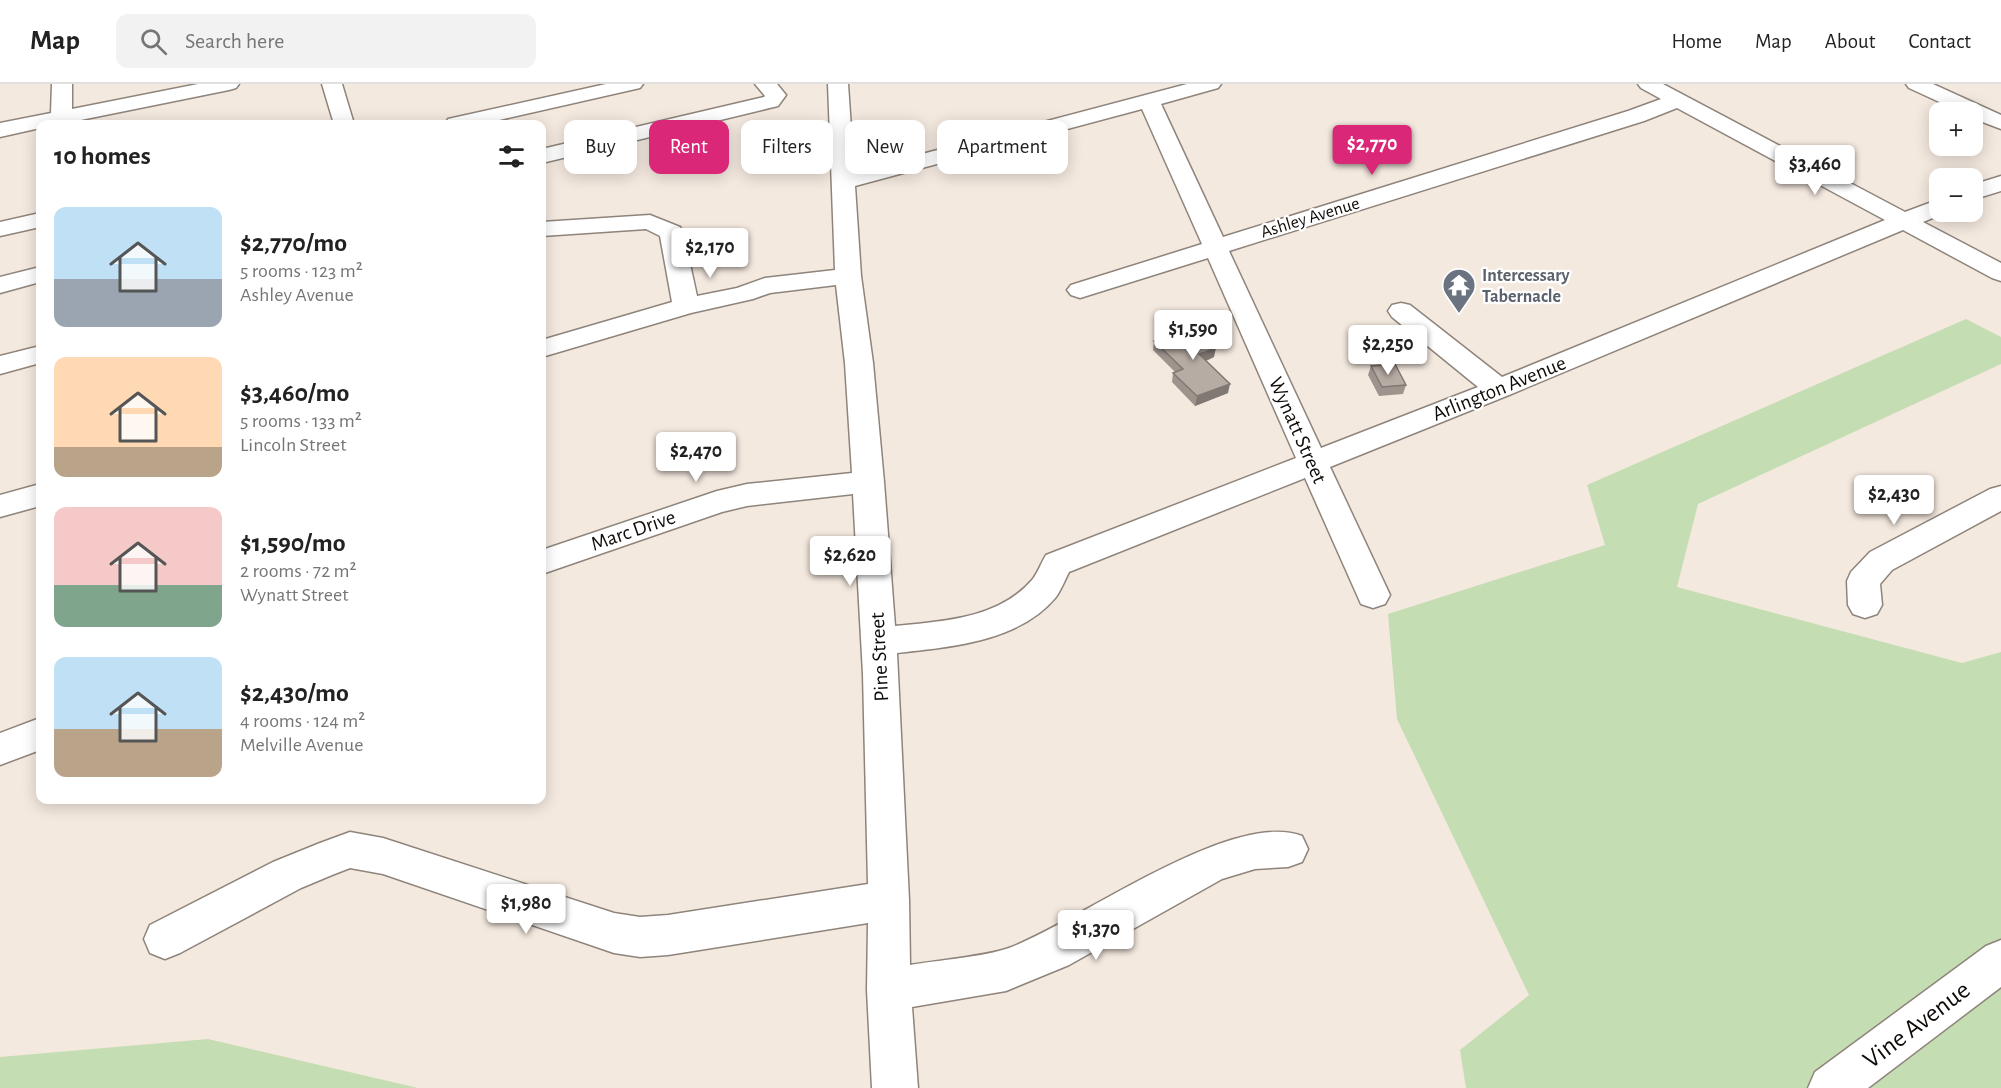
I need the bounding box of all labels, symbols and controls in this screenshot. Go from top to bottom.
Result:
search box [116,14,536,68]
icon: search [137,25,170,58]
text: Map [30,27,80,55]
text: Search here [185,30,284,52]
text: Home [1671,31,1722,52]
text: Map [1755,31,1792,52]
text: About [1825,31,1875,52]
text: Contact [1908,31,1971,52]
map controls [1929,102,1983,222]
button: + [1929,102,1983,156]
chip: Buy [564,120,637,174]
chip: Rent [649,120,729,174]
chip: Filters [741,120,833,174]
chip: New [845,120,925,174]
chip: Apartment [937,120,1068,174]
pin: $2,770 [1323,125,1421,176]
text: $2,770 [1347,134,1397,154]
icon: filters [495,140,528,173]
text: 10 homes [54,143,151,169]
pin: $3,460 [1766,145,1864,196]
text: $3,460 [1789,154,1841,174]
button: − [1929,168,1983,222]
street label: Ashley Avenue [1259,194,1362,242]
pin: $2,170 [661,228,759,279]
text: $2,770/mo [240,230,347,256]
icon: home [102,231,174,303]
text: $2,170 [685,237,735,257]
text: 5 rooms · 123 m² [240,261,363,281]
temple icon: Intercessary Tabernacle [1441,267,1477,314]
place label: Intercessary Tabernacle [1482,267,1571,306]
text: Ashley Avenue [240,285,354,305]
pin: $1,590 [1144,310,1242,361]
text: $1,590 [1168,319,1218,339]
pin: $2,250 [1339,325,1437,376]
text: $2,250 [1362,334,1414,354]
street label: Arlington Avenue [1429,352,1569,425]
street label: Wynatt Street [1265,374,1330,487]
text: $3,460/mo [240,380,349,406]
icon: home [102,381,174,453]
text: 5 rooms · 133 m² [240,411,362,431]
pin: $2,470 [647,432,745,483]
text: Lincoln Street [240,435,347,455]
text: $2,470 [670,441,722,461]
pin: $2,430 [1845,475,1943,526]
text: $2,430 [1868,484,1920,504]
street label: Marc Drive [588,506,678,555]
text: $1,590/mo [240,530,346,556]
icon: home [102,531,174,603]
pin: $2,620 [801,536,899,587]
text: $2,620 [824,545,876,565]
text: 2 rooms · 72 m² [240,561,357,581]
text: Wynatt Street [240,585,349,605]
street label: Pine Street [867,611,892,702]
text: $2,430/mo [240,680,349,706]
icon: home [102,681,174,753]
text: 4 rooms · 124 m² [240,711,365,731]
text: Melville Avenue [240,735,364,755]
pin: $1,980 [477,884,575,935]
text: $1,980 [501,893,551,913]
pin: $1,370 [1047,910,1145,961]
text: $1,370 [1072,919,1120,939]
street label: Vine Avenue [1858,976,1975,1073]

